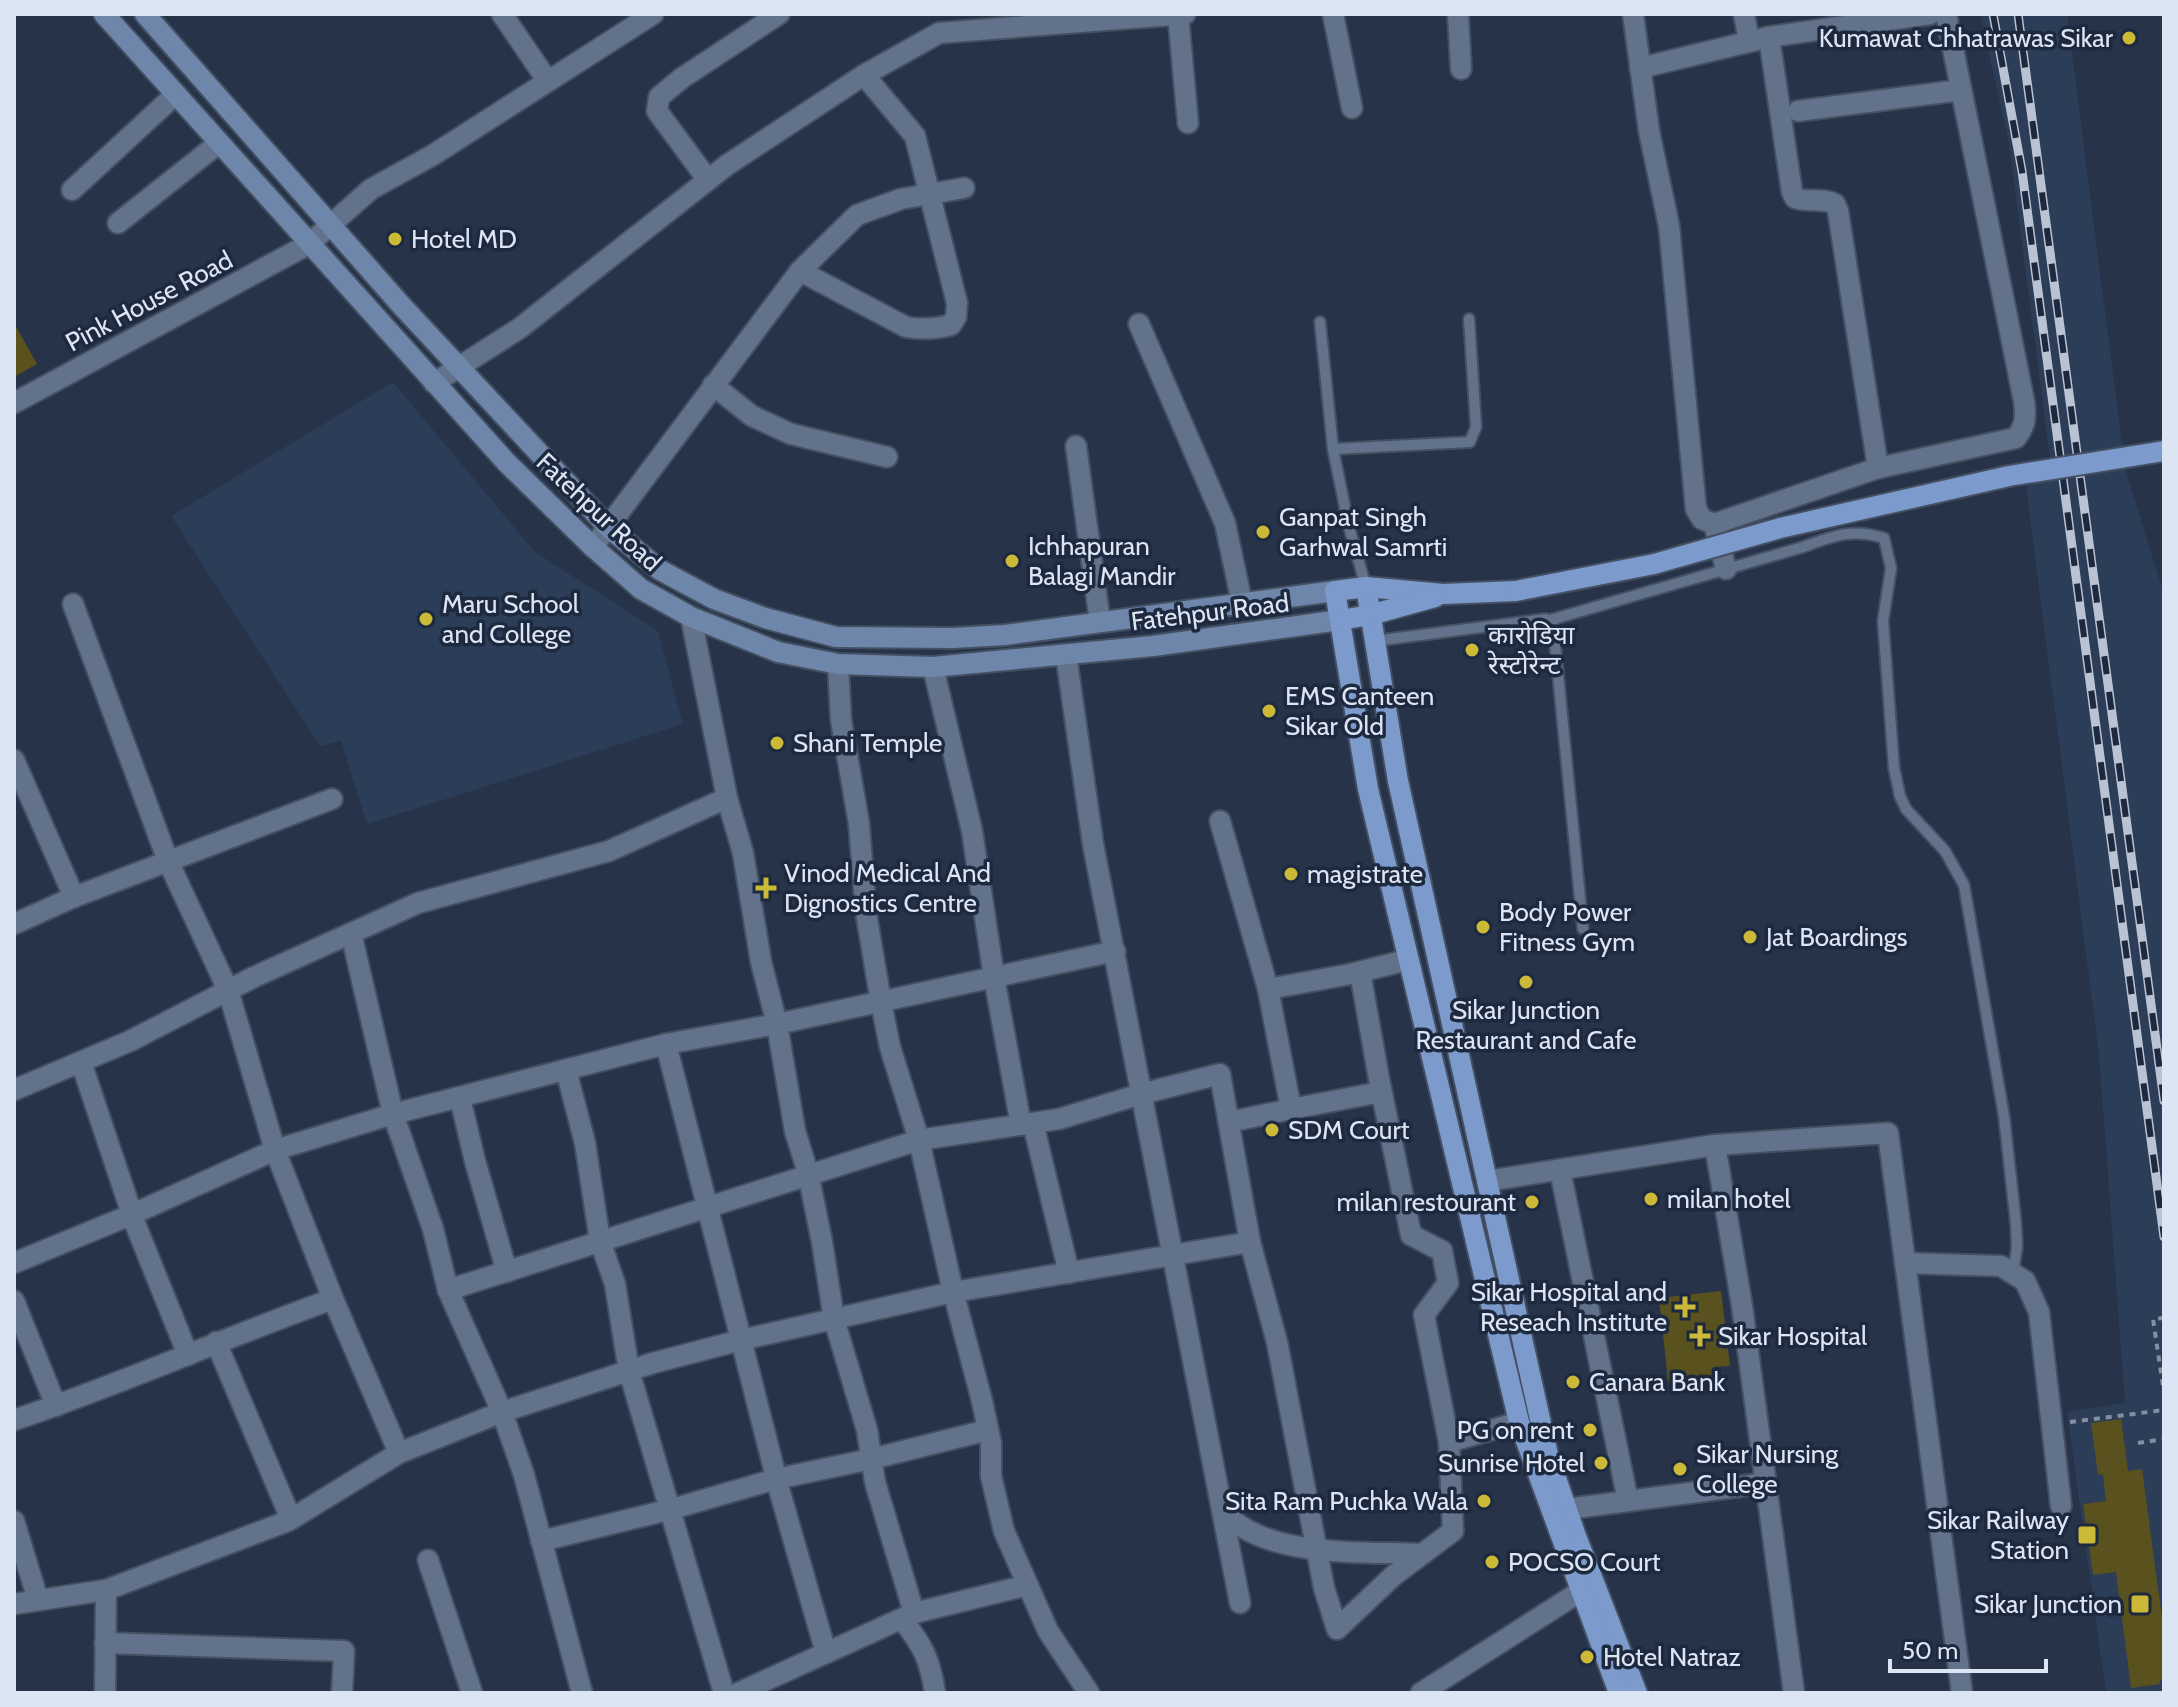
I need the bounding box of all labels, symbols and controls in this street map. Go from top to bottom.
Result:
place label: Kumawat Chhatrawas Sikar [1819,22,2114,54]
marker: Kumawat Chhatrawas Sikar [2120,29,2138,47]
place label: Hotel MD [411,223,517,255]
marker: Hotel MD [386,230,404,248]
street label: Pink House Road [60,244,238,358]
street label: Fatehpur Road [530,446,668,578]
place label: Ganpat Singh Garhwal Samrti [1279,501,1447,563]
marker: Ganpat Singh Garhwal Samrti [1254,523,1272,541]
place label: Ichhapuran Balagi Mandir [1028,530,1176,592]
marker: Ichhapuran Balagi Mandir [1003,552,1021,570]
street label: Fatehpur Road [1129,586,1291,638]
place label: Maru School and College [442,588,579,650]
marker: Maru School and College [417,610,435,628]
place label: कारोडिया रेस्टोरेन्ट [1487,619,1576,681]
marker: कारोडिया रेस्टोरेन्ट [1463,641,1481,659]
place label: EMS Canteen Sikar Old [1285,680,1434,742]
marker: EMS Canteen Sikar Old [1260,702,1278,720]
place label: Shani Temple [793,727,942,759]
marker: Shani Temple [768,734,786,752]
place label: Vinod Medical And Dignostics Centre [784,857,991,919]
place label: magistrate [1307,858,1423,890]
marker: magistrate [1282,865,1300,883]
marker: Vinod Medical And Dignostics Centre [755,877,777,899]
place label: Body Power Fitness Gym [1499,896,1635,958]
marker: Body Power Fitness Gym [1474,918,1492,936]
place label: Jat Boardings [1765,921,1908,953]
marker: Jat Boardings [1741,928,1759,946]
marker: Sikar Junction Restaurant and Cafe [1517,973,1535,991]
place label: Sikar Junction Restaurant and Cafe [1416,994,1636,1056]
place label: SDM Court [1288,1114,1410,1146]
marker: SDM Court [1263,1121,1281,1139]
place label: milan hotel [1667,1183,1791,1215]
place label: milan restourant [1337,1186,1516,1218]
marker: milan hotel [1642,1190,1660,1208]
marker: milan restourant [1523,1193,1541,1211]
place label: Sikar Hospital and Reseach Institute [1471,1276,1667,1338]
marker: Sikar Hospital and Reseach Institute [1674,1296,1696,1318]
place label: Sikar Hospital [1718,1320,1867,1352]
marker: Sikar Hospital [1689,1325,1711,1347]
place label: Canara Bank [1589,1366,1725,1398]
marker: Canara Bank [1564,1373,1582,1391]
place label: PG on rent [1457,1414,1574,1446]
marker: PG on rent [1581,1421,1599,1439]
place label: Sikar Nursing College [1696,1438,1839,1500]
place label: Sunrise Hotel [1438,1447,1585,1479]
marker: Sunrise Hotel [1592,1454,1610,1472]
marker: Sikar Nursing College [1671,1460,1689,1478]
place label: Sita Ram Puchka Wala [1225,1485,1469,1517]
marker: Sita Ram Puchka Wala [1475,1492,1493,1510]
place label: Sikar Railway Station [1927,1504,2069,1566]
marker: Sikar Railway Station [2076,1524,2098,1546]
place label: POCSO Court [1508,1546,1661,1578]
marker: POCSO Court [1483,1553,1501,1571]
place label: Sikar Junction [1974,1588,2122,1620]
marker: Sikar Junction [2129,1593,2151,1615]
scale bar [1890,1623,2046,1673]
text: 50 m [1902,1636,1958,1665]
place label: Hotel Natraz [1603,1641,1741,1673]
marker: Hotel Natraz [1578,1648,1596,1666]

